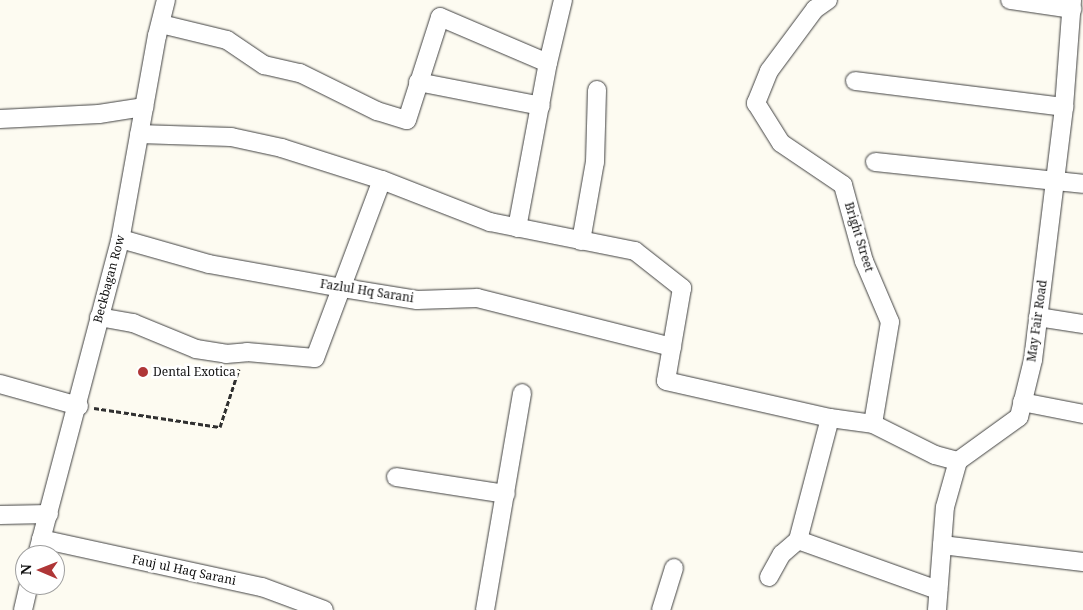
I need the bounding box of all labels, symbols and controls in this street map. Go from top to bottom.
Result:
street label: Bright Street [842,200,876,274]
street label: Beckbagan Row [90,233,128,325]
street label: Fazlul Hq Sarani [319,276,415,306]
street label: May Fair Road [1024,279,1050,363]
place label: Dental Exotica [153,365,236,379]
marker: Dental Exotica [137,366,149,378]
north arrow [15,545,65,595]
street label: Fauj ul Haq Sarani [131,552,237,588]
text: N [16,564,35,575]

